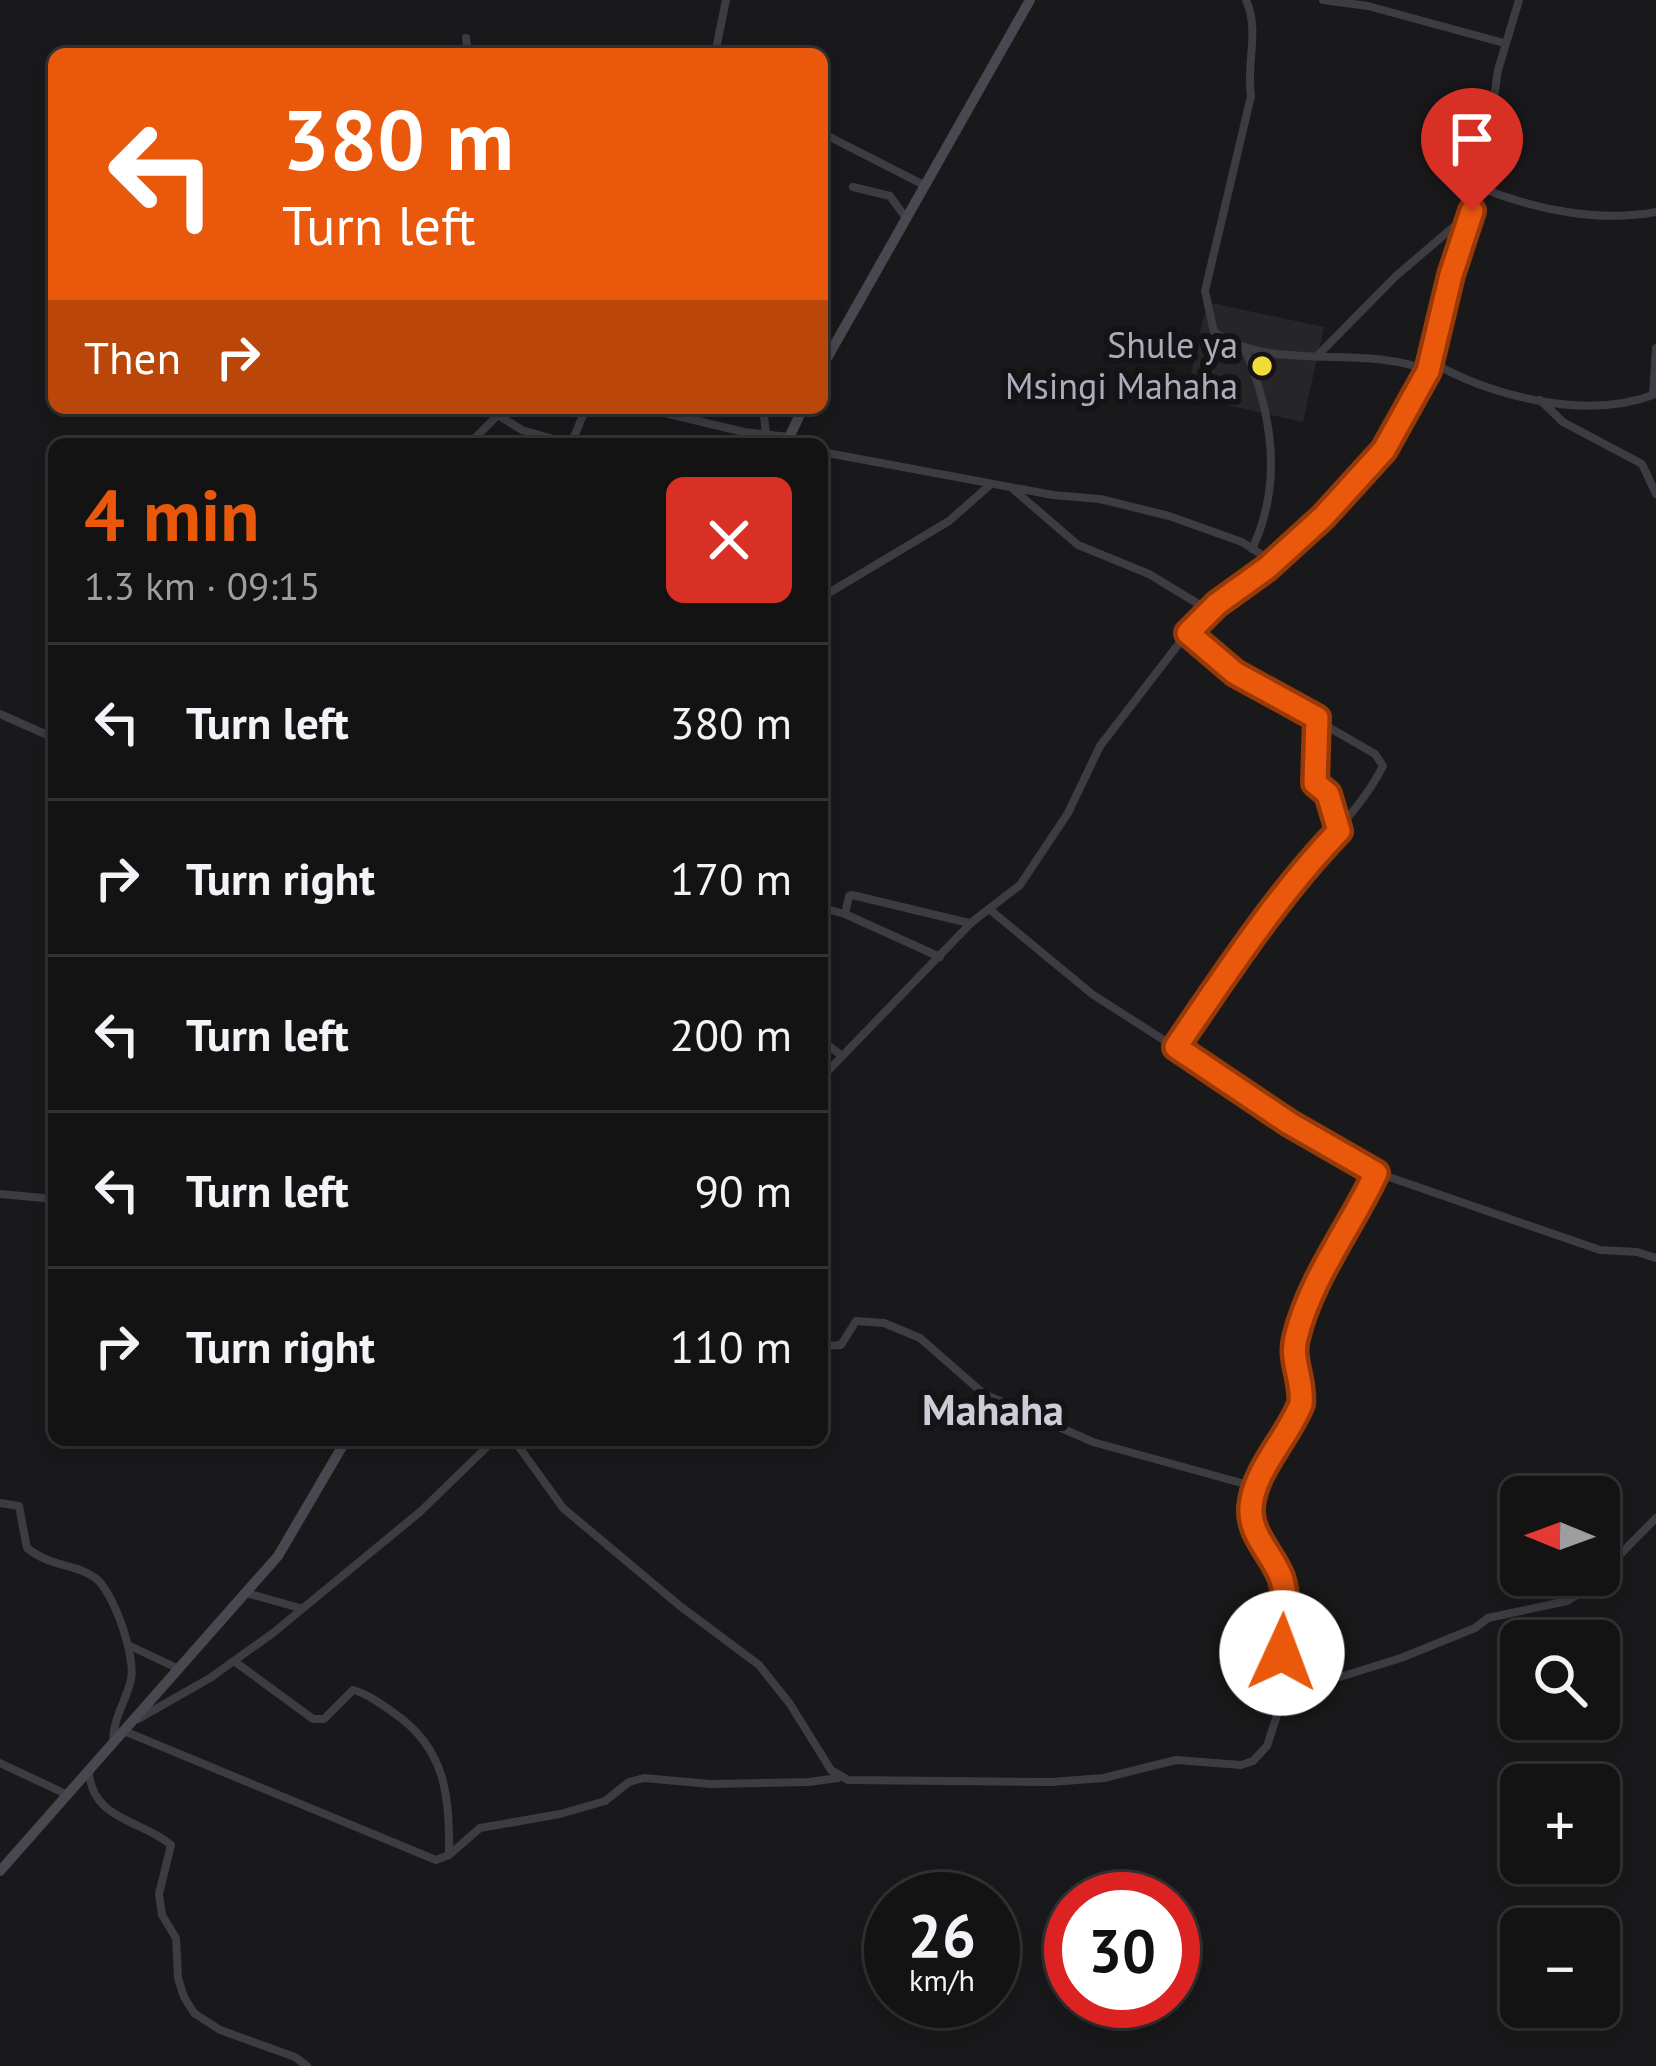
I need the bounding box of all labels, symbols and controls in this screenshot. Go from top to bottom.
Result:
text: 380 m [282,84,514,193]
pin [1421,88,1523,211]
icon: left [84,96,240,252]
icon: arrive [1439,106,1505,172]
text: Turn left [282,190,476,260]
place label: Shule ya Msingi Mahaha [1005,321,1238,409]
icon: right [205,324,271,390]
text: Then [84,328,181,386]
marker: Shule ya Msingi Mahaha [1249,353,1275,379]
text: 4 min [84,468,260,561]
button: close [666,477,792,603]
text: 1.3 km · 09:15 [84,560,320,611]
icon: left [84,689,150,755]
text: Turn left [186,693,349,751]
text: 380 m [670,693,792,751]
icon: right [84,845,150,911]
text: Turn right [186,849,375,907]
text: 170 m [670,849,792,907]
icon: left [84,1001,150,1067]
text: Turn left [186,1005,349,1063]
text: 200 m [670,1005,792,1063]
icon: left [84,1157,150,1223]
text: Turn left [186,1161,349,1219]
text: 90 m [694,1161,792,1219]
icon: right [84,1313,150,1379]
text: Turn right [186,1317,375,1375]
text: 110 m [670,1317,792,1375]
district label: Mahaha [922,1382,1064,1437]
north arrow [1500,1476,1620,1596]
map controls [1500,1476,1620,2028]
position arrow [1219,1590,1345,1716]
button: search [1500,1620,1620,1740]
button: + [1500,1764,1620,1884]
speed limit sign: 30 [1044,1872,1200,2028]
text: 26 [908,1896,976,1974]
button: − [1500,1908,1620,2028]
text: km/h [909,1960,975,1999]

